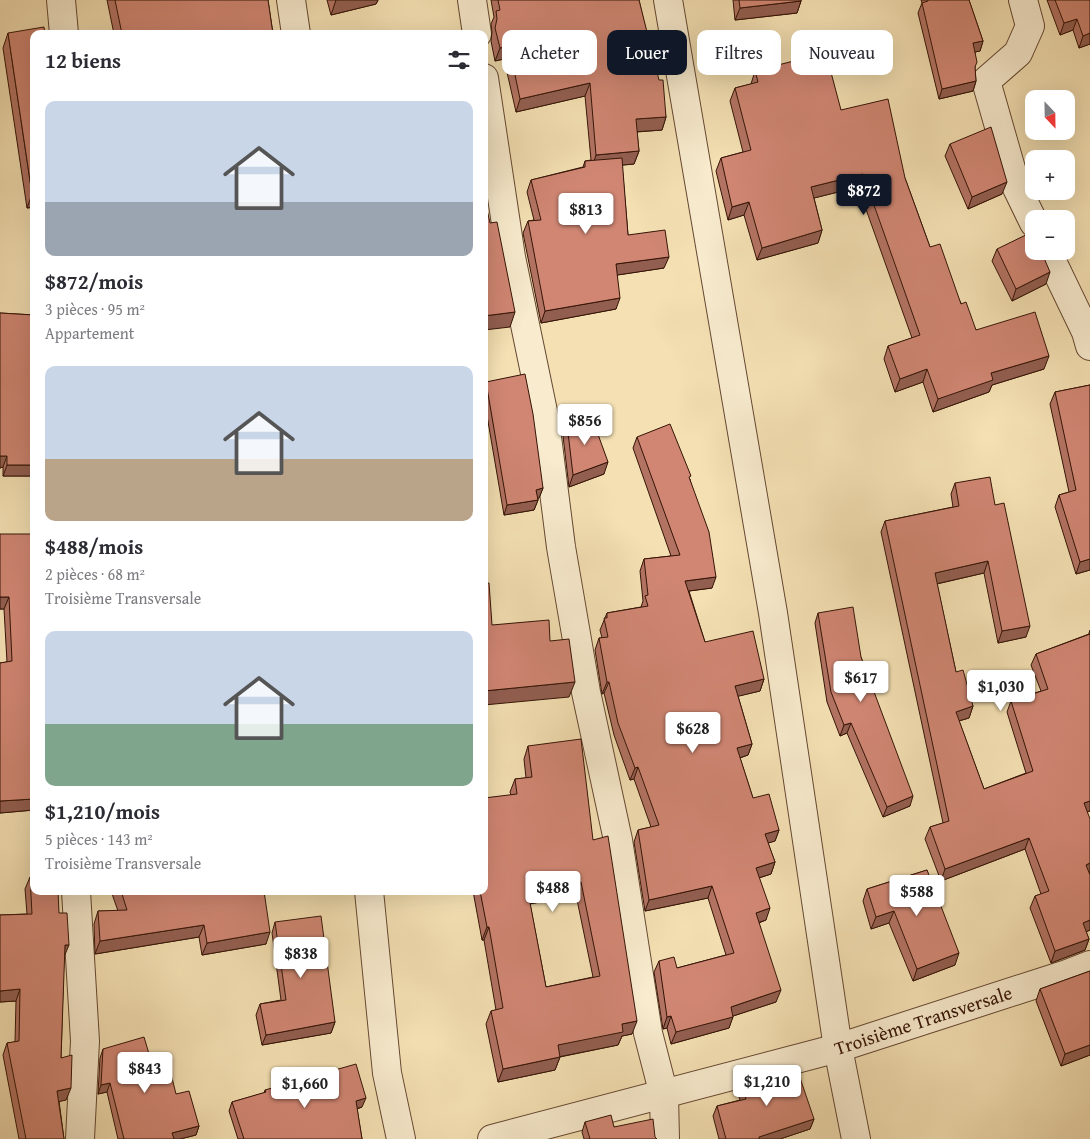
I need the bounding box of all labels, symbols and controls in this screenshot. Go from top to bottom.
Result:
chip: Acheter [502,30,597,75]
chip: Louer [607,30,687,75]
chip: Filtres [697,30,781,75]
chip: Nouveau [791,30,893,75]
text: 12 biens [45,45,121,76]
icon: filters [445,46,473,74]
north arrow [1025,90,1075,140]
map controls [1025,90,1075,260]
icon: home [214,133,304,223]
button: + [1025,150,1075,200]
pin: $872 [834,174,894,216]
text: $872 [847,178,881,202]
pin: $813 [556,192,616,235]
text: $813 [569,197,603,221]
button: − [1025,210,1075,260]
text: $872/mois [45,266,143,297]
text: 3 pièces · 95 m² [45,297,145,321]
text: Appartement [45,321,135,345]
icon: home [214,398,304,488]
pin: $856 [555,404,615,446]
text: $856 [568,408,602,432]
text: $488/mois [45,531,143,562]
text: 2 pièces · 68 m² [45,562,145,586]
text: Troisième Transversale [45,586,201,610]
pin: $617 [831,660,891,703]
icon: home [214,663,304,753]
text: $617 [844,665,878,689]
pin: $1,030 [960,670,1042,712]
text: $1,030 [978,674,1024,698]
pin: $628 [663,712,723,754]
text: $628 [676,716,710,740]
text: $1,210/mois [45,796,160,827]
text: 5 pièces · 143 m² [45,827,153,851]
text: Troisième Transversale [45,851,201,875]
pin: $488 [523,870,583,913]
pin: $588 [887,874,947,917]
text: $488 [536,875,570,899]
text: $588 [900,879,934,903]
pin: $838 [271,936,331,979]
text: $838 [284,941,318,965]
street label: Troisième Transversale [830,978,1016,1062]
pin: $843 [115,1052,175,1094]
text: $843 [128,1056,162,1080]
pin: $1,210 [726,1064,808,1107]
pin: $1,660 [264,1066,346,1109]
text: $1,210 [744,1069,790,1093]
text: $1,660 [282,1071,328,1095]

